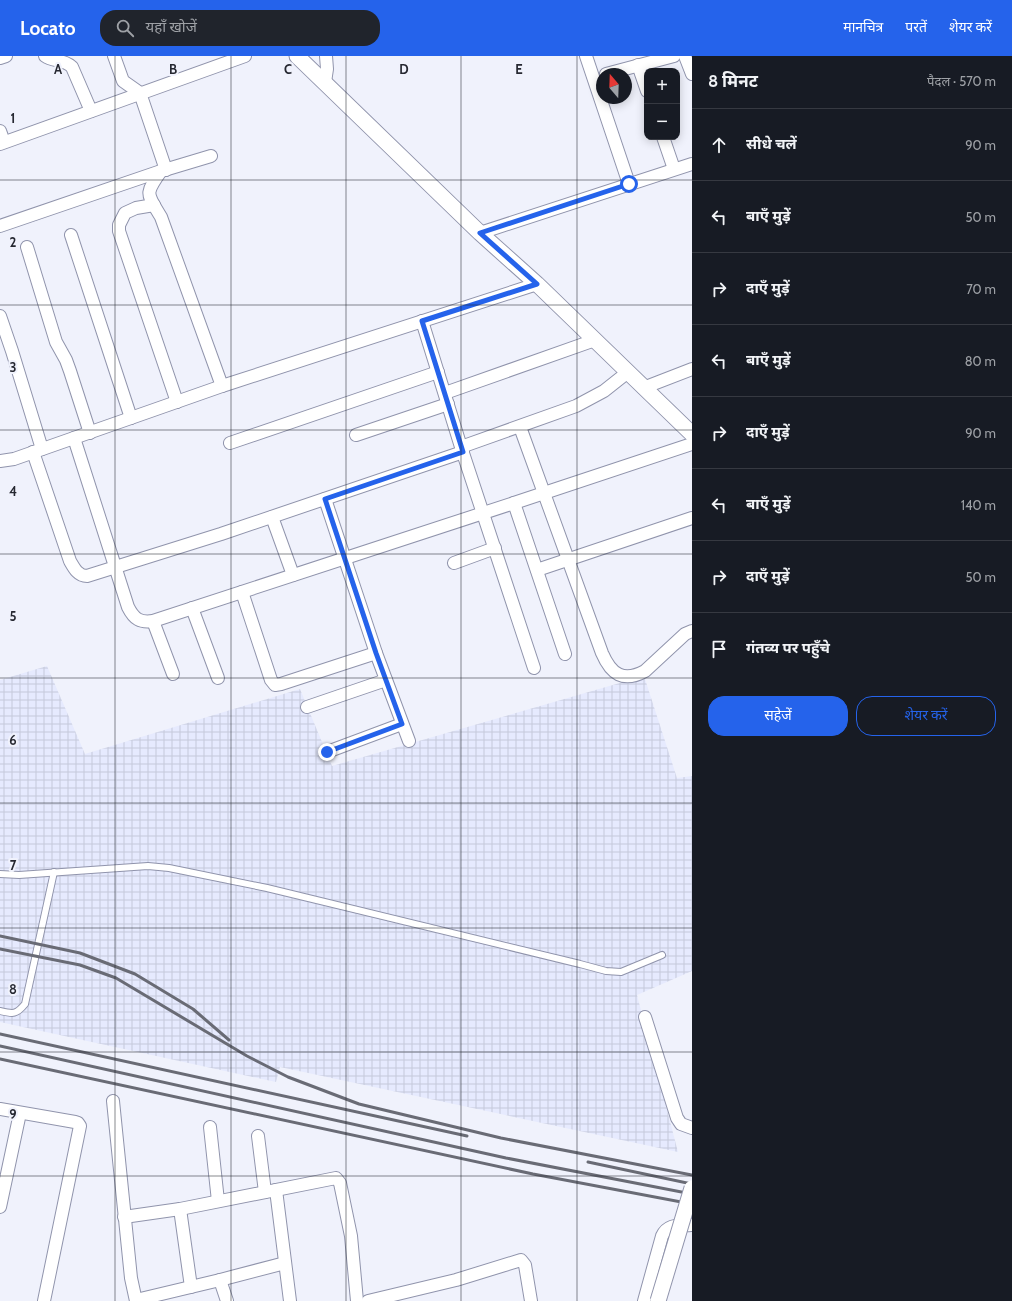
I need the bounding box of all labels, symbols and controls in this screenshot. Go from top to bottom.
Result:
search box [100,10,380,46]
text: Locato [20,17,76,40]
icon: search [114,17,136,39]
text: यहाँ खोजें [146,18,197,36]
text: मानचित्र [843,18,883,36]
text: परतें [905,18,927,36]
text: शेयर करें [949,18,992,36]
text: A [54,61,63,77]
text: B [169,61,177,77]
text: C [284,61,292,77]
text: D [399,61,409,77]
text: E [515,61,523,77]
north arrow [596,68,632,104]
map controls [644,68,680,140]
button: + [644,68,680,104]
text: 8 मिनट [708,71,758,91]
text: पैदल · 570 m [927,73,996,89]
button: − [644,104,680,140]
text: 1 [11,110,15,126]
icon: ahead [708,134,730,156]
text: सीधे चलें [746,135,797,153]
text: 90 m [965,137,996,153]
route start [620,175,638,193]
icon: left [708,206,730,228]
text: बाएँ मुड़ें [746,207,791,225]
text: 50 m [966,209,996,225]
text: 2 [10,234,17,250]
icon: right [708,278,730,300]
text: दाएँ मुड़ें [746,279,790,297]
text: 70 m [966,281,996,297]
icon: left [708,350,730,372]
text: बाएँ मुड़ें [746,351,791,369]
text: 80 m [965,353,996,369]
text: 3 [9,359,17,375]
icon: right [708,422,730,444]
text: दाएँ मुड़ें [746,423,790,441]
text: 90 m [965,425,996,441]
text: 4 [9,483,17,499]
icon: left [708,494,730,516]
text: बाएँ मुड़ें [746,495,791,513]
text: 140 m [961,497,996,513]
icon: right [708,566,730,588]
text: दाएँ मुड़ें [746,567,790,585]
text: 50 m [966,569,996,585]
text: 5 [10,608,17,624]
icon: arrive [708,638,730,660]
text: गंतव्य पर पहुँचे [746,639,830,657]
button: सहेजें [708,696,848,736]
button: शेयर करें [856,696,996,736]
text: 6 [9,732,17,748]
route end [318,743,336,761]
text: 7 [10,857,17,873]
text: 8 [9,981,17,997]
text: 9 [9,1106,17,1122]

